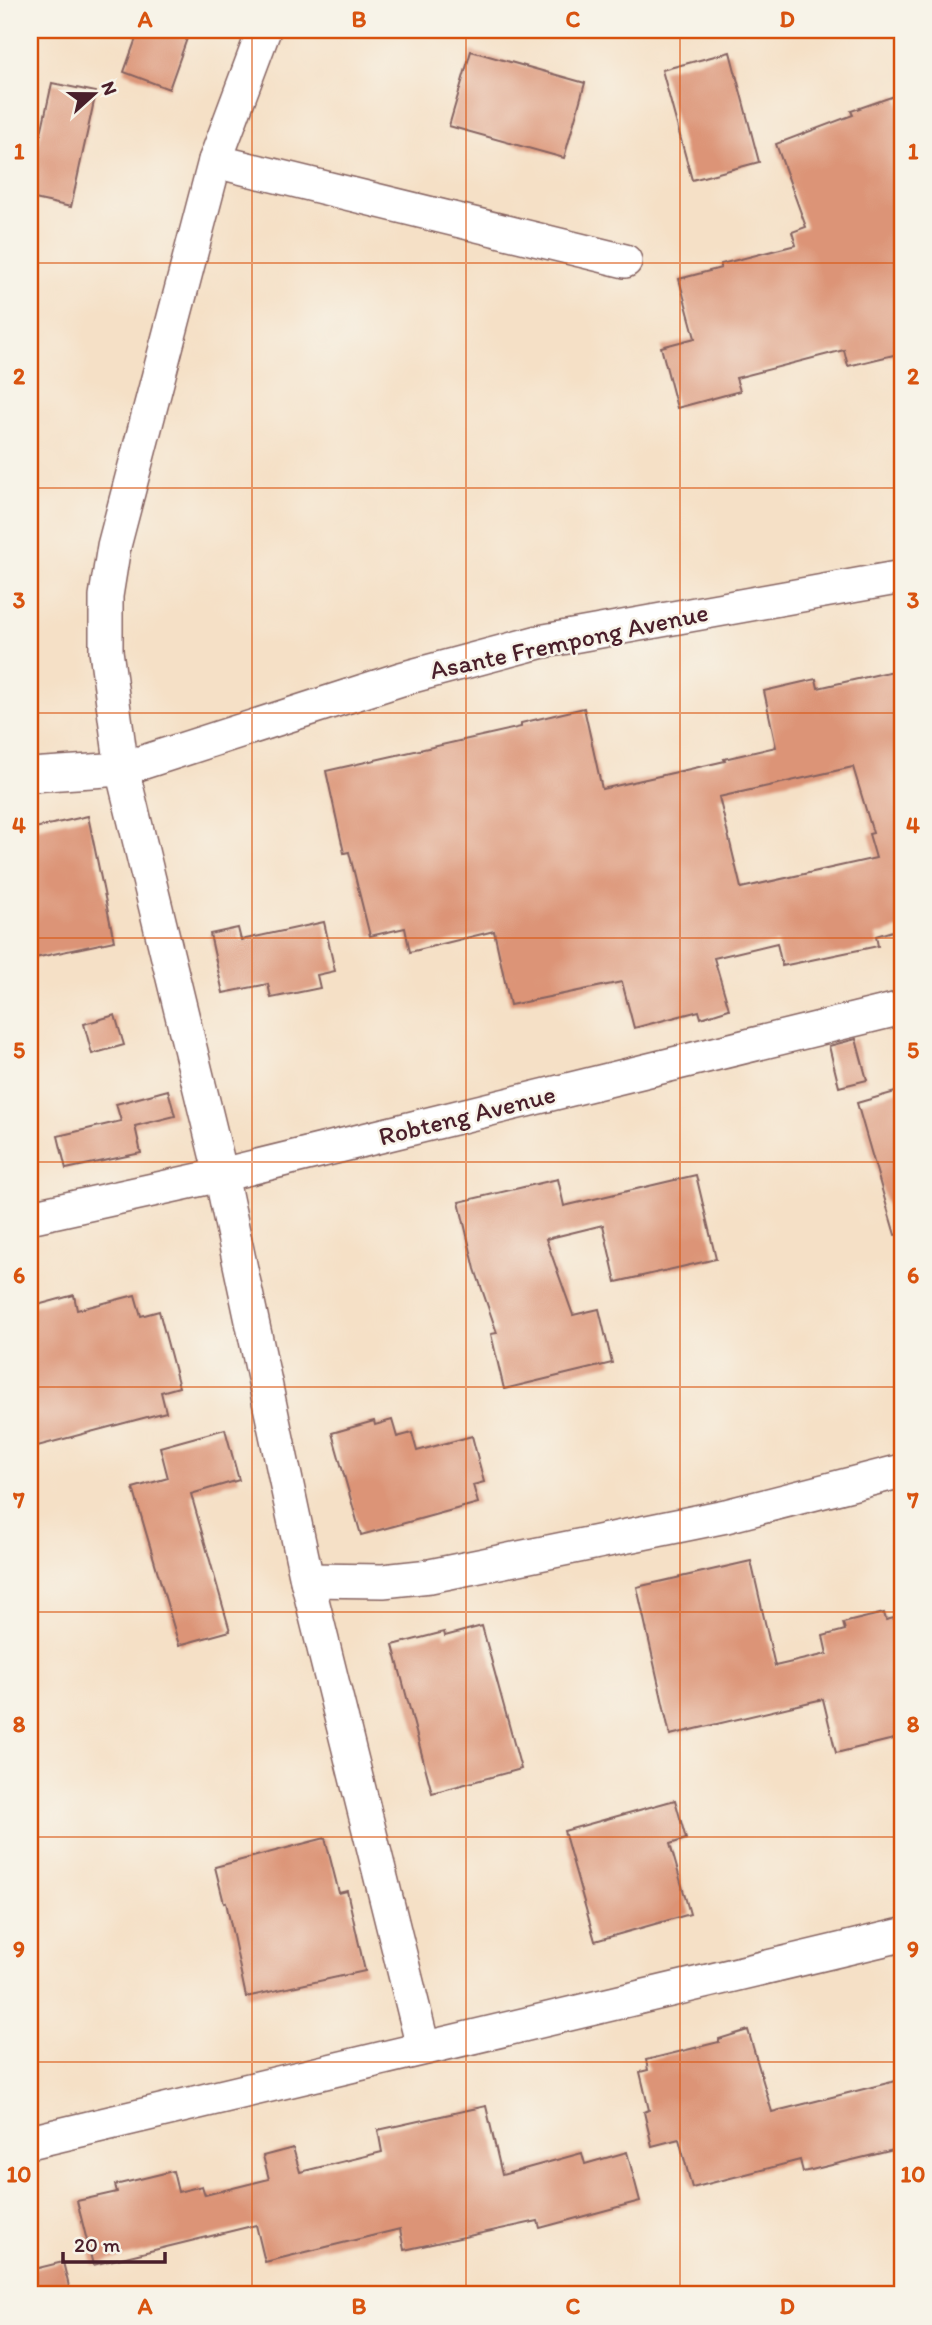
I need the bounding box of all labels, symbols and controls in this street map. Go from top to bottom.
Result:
text: A [137,5,153,33]
text: B [352,5,367,33]
text: C [566,5,581,33]
text: D [779,5,795,33]
north arrow [60,60,130,130]
text: N [96,78,122,98]
text: 1 [14,137,25,165]
text: 1 [908,137,919,165]
text: 2 [13,362,26,390]
text: 2 [907,362,920,390]
text: 3 [13,586,26,614]
text: 3 [907,586,920,614]
street label: Asante Frempong Avenue [427,596,711,686]
text: 4 [12,811,26,839]
text: 4 [906,811,920,839]
text: 5 [13,1036,25,1064]
text: 5 [907,1036,919,1064]
street label: Robteng Avenue [375,1078,559,1152]
text: 6 [13,1261,25,1289]
text: 6 [907,1261,919,1289]
text: 7 [12,1486,25,1514]
text: 7 [906,1486,919,1514]
text: 8 [13,1710,26,1738]
text: 8 [907,1710,920,1738]
text: 9 [13,1935,25,1963]
text: 9 [907,1935,919,1963]
text: 10 [7,2160,31,2188]
text: 10 [901,2160,925,2188]
scale bar [63,2220,164,2264]
text: 20 m [74,2232,121,2257]
text: A [137,2292,153,2320]
text: B [352,2292,367,2320]
text: C [566,2292,581,2320]
text: D [779,2292,795,2320]

